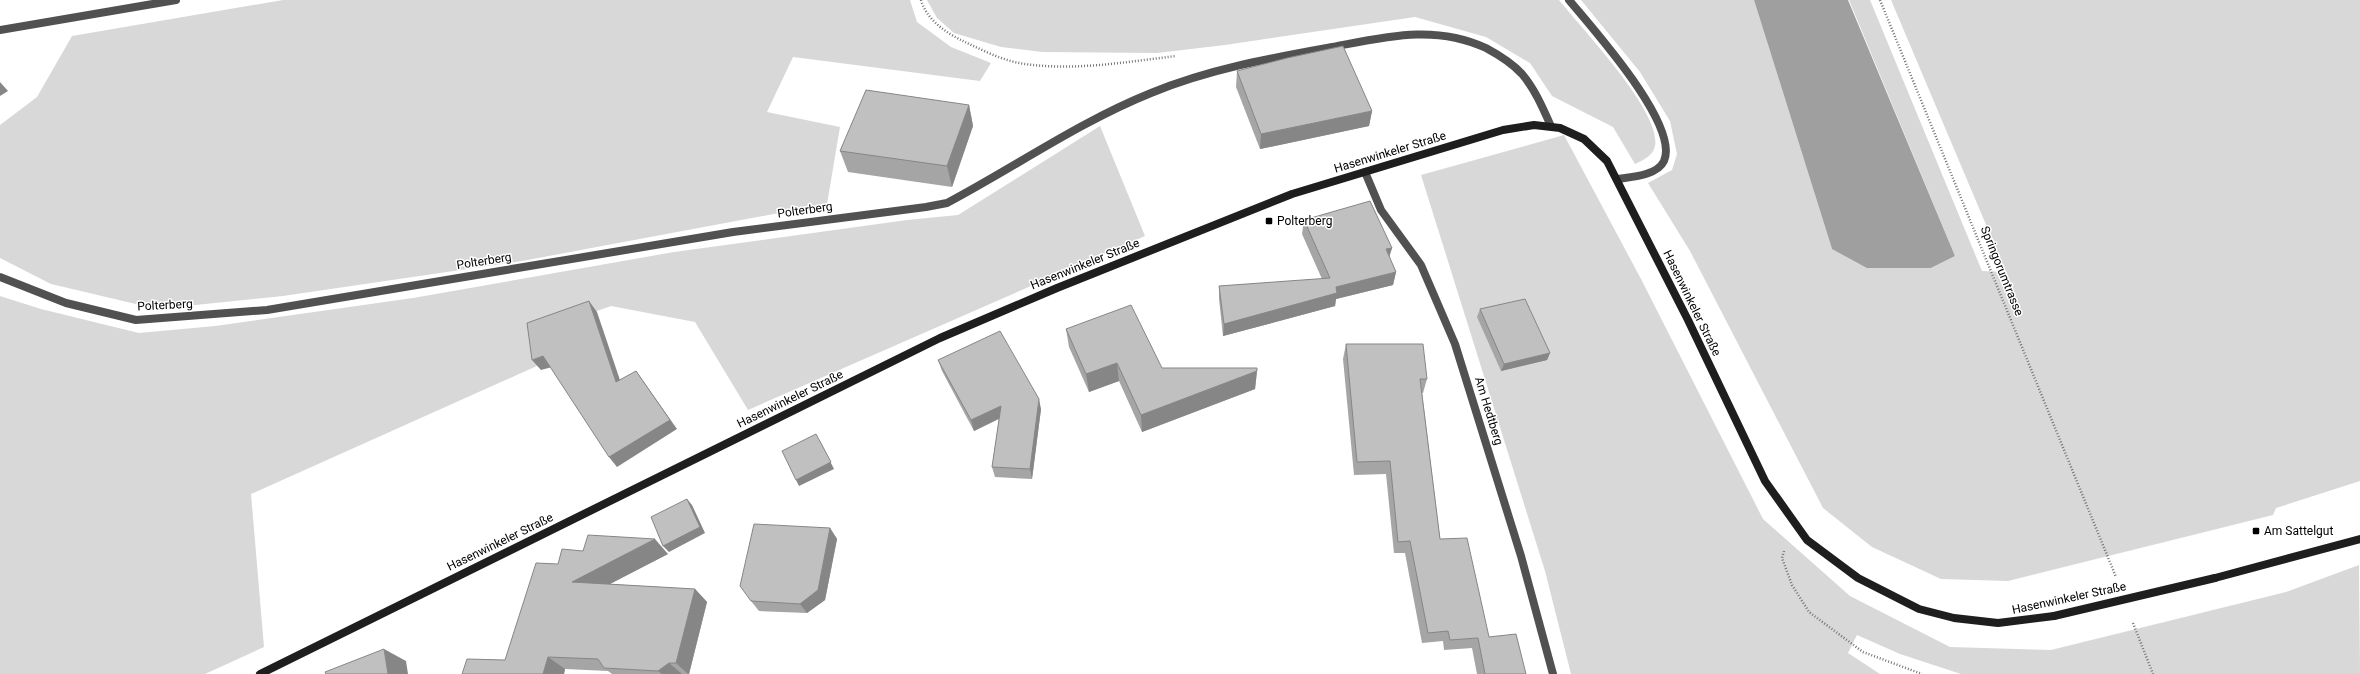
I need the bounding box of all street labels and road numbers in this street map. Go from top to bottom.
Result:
street label: Hasenwinkeler Straße [1332,128,1448,176]
street label: Polterberg [777,199,833,221]
street label: Springorumtrasse [1978,224,2026,318]
street label: Hasenwinkeler Straße [1028,236,1142,292]
street label: Hasenwinkeler Straße [1660,248,1724,358]
street label: Polterberg [456,250,512,272]
street label: Polterberg [137,297,193,313]
street label: Hasenwinkeler Straße [735,367,845,431]
street label: Am Hedtberg [1472,375,1506,447]
street label: Hasenwinkeler Straße [445,510,555,574]
street label: Hasenwinkeler Straße [2011,579,2127,617]

